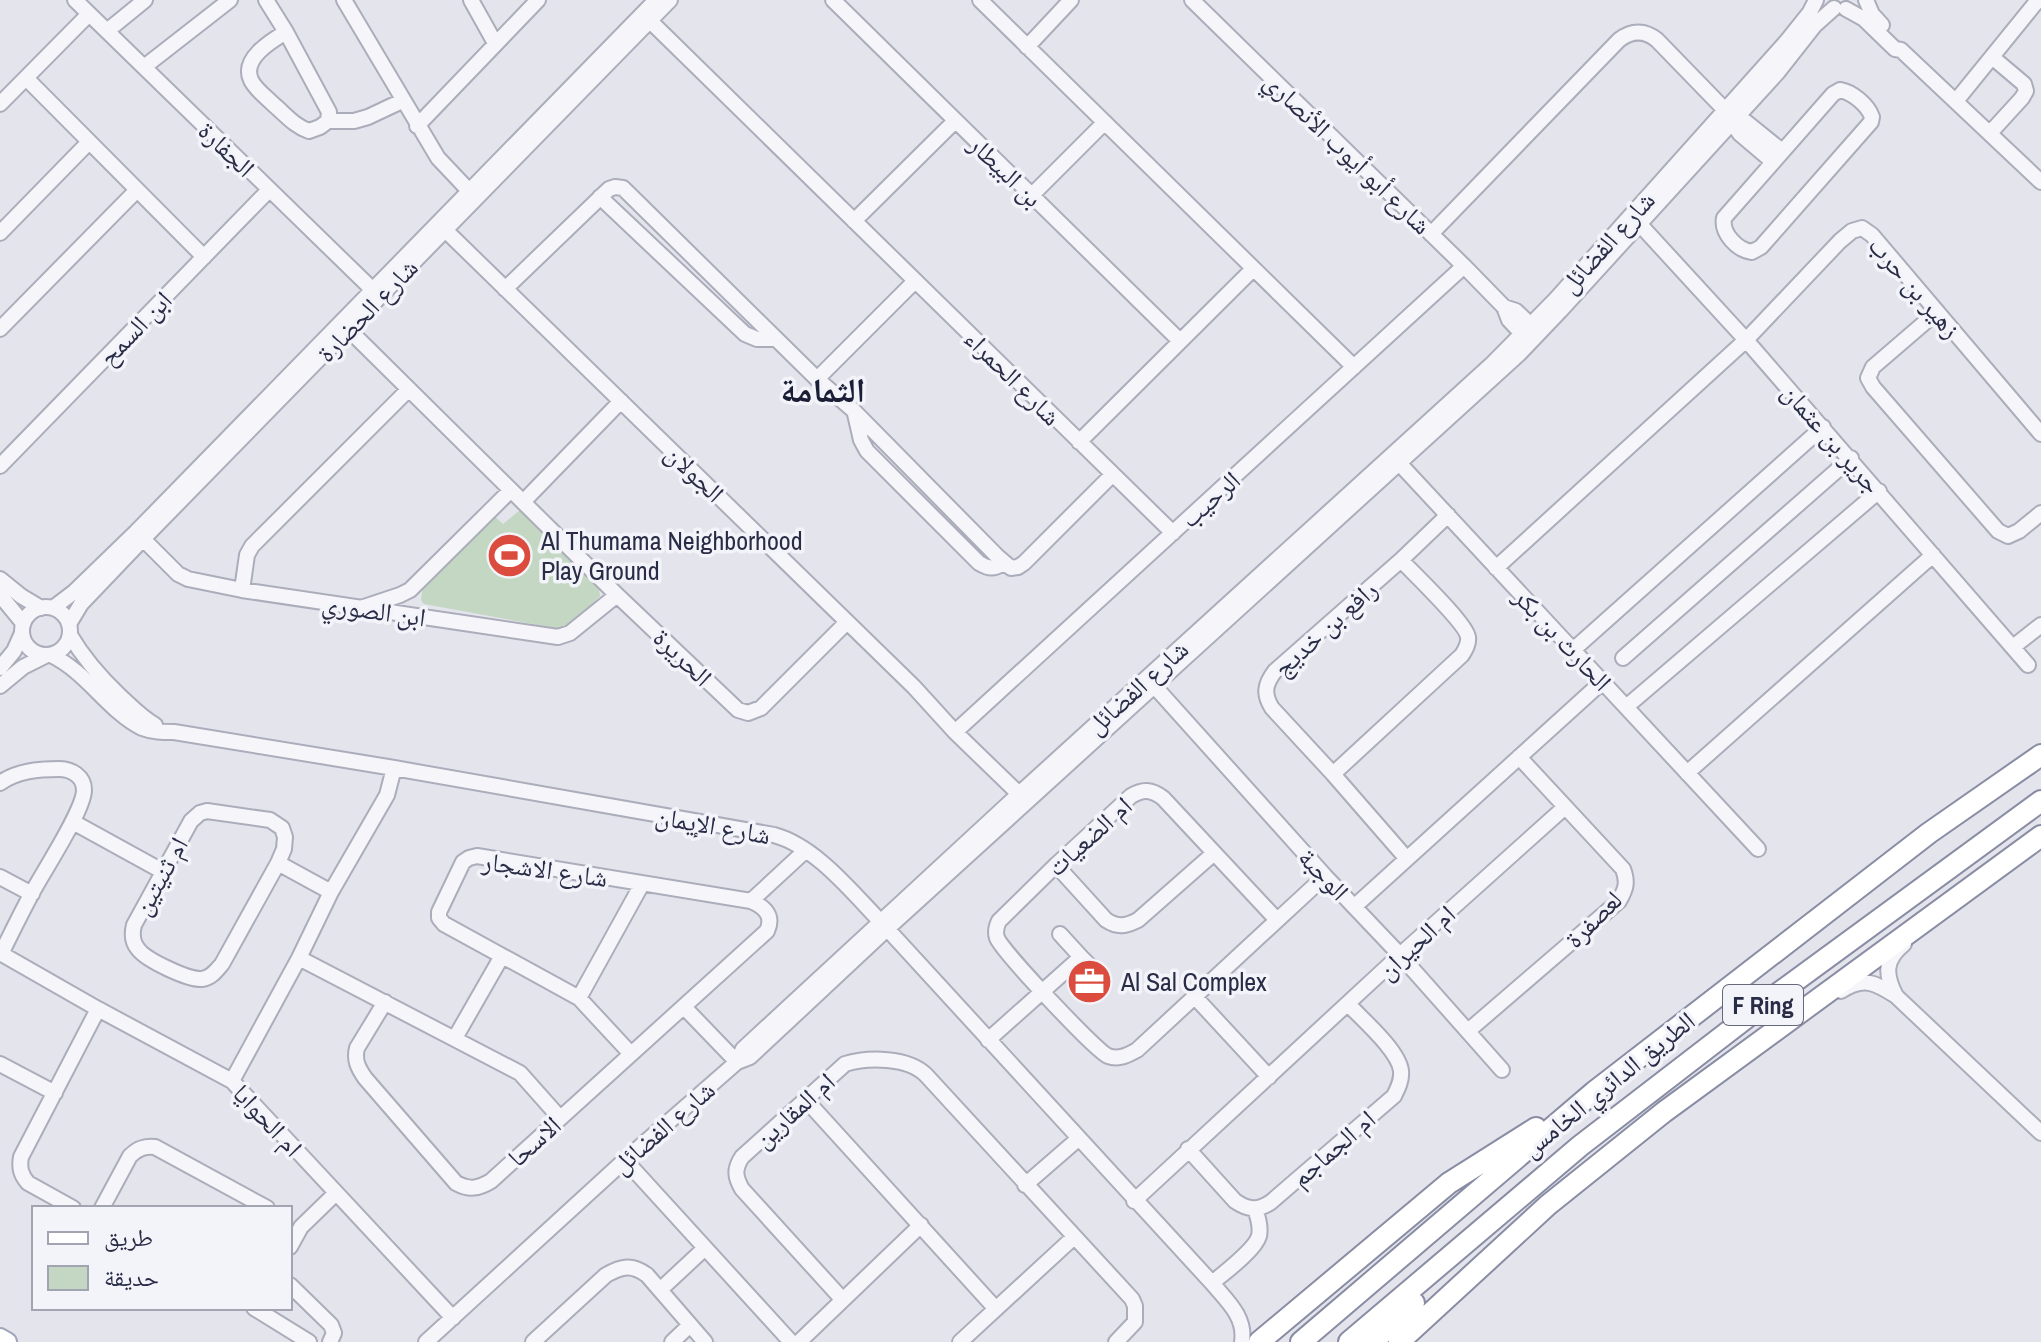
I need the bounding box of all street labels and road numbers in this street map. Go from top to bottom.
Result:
street label: شارع أبو أيوب الأنصاري [1254,64,1439,245]
street label: الجفارة [191,113,263,185]
street label: بن البيطار [961,126,1050,215]
street label: شارع الفضائل [1552,183,1662,301]
street label: زهير بن حرب [1861,229,1969,345]
street label: شارع الحضارة [309,250,425,370]
street label: ابن السمح [91,283,179,373]
street label: شارع الحمراء [957,321,1069,433]
street label: جرير بن عثمان [1774,375,1890,501]
street label: الجولان [658,436,732,510]
street label: الرحيب [1173,463,1247,535]
street label: رافع بن خديج [1265,572,1385,684]
street label: الحارث بن بكر [1505,579,1620,698]
street label: ابن الصوري [319,585,428,638]
street label: الحريرة [646,620,720,694]
street label: شارع الفضائل [1078,632,1196,742]
street label: ام الضعيات [1039,788,1140,884]
street label: شارع الإيمان [653,798,773,852]
street label: ام ثنيتين [124,831,197,922]
street label: الوجبة [1291,840,1357,908]
street label: شارع الاشجار [479,843,610,895]
street label: لعصفرة [1557,883,1629,955]
street label: ام الحيران [1369,897,1463,988]
road number: F Ring [1723,985,1803,1025]
street label: الطريق الدائري الخامس [1514,1003,1704,1168]
street label: ام المقارين [746,1064,843,1157]
street label: شارع الفضائل [604,1072,722,1182]
street label: ام الحوايا [225,1076,311,1165]
street label: ام الجماجم [1283,1102,1383,1195]
street label: الاسحا [500,1108,568,1174]

